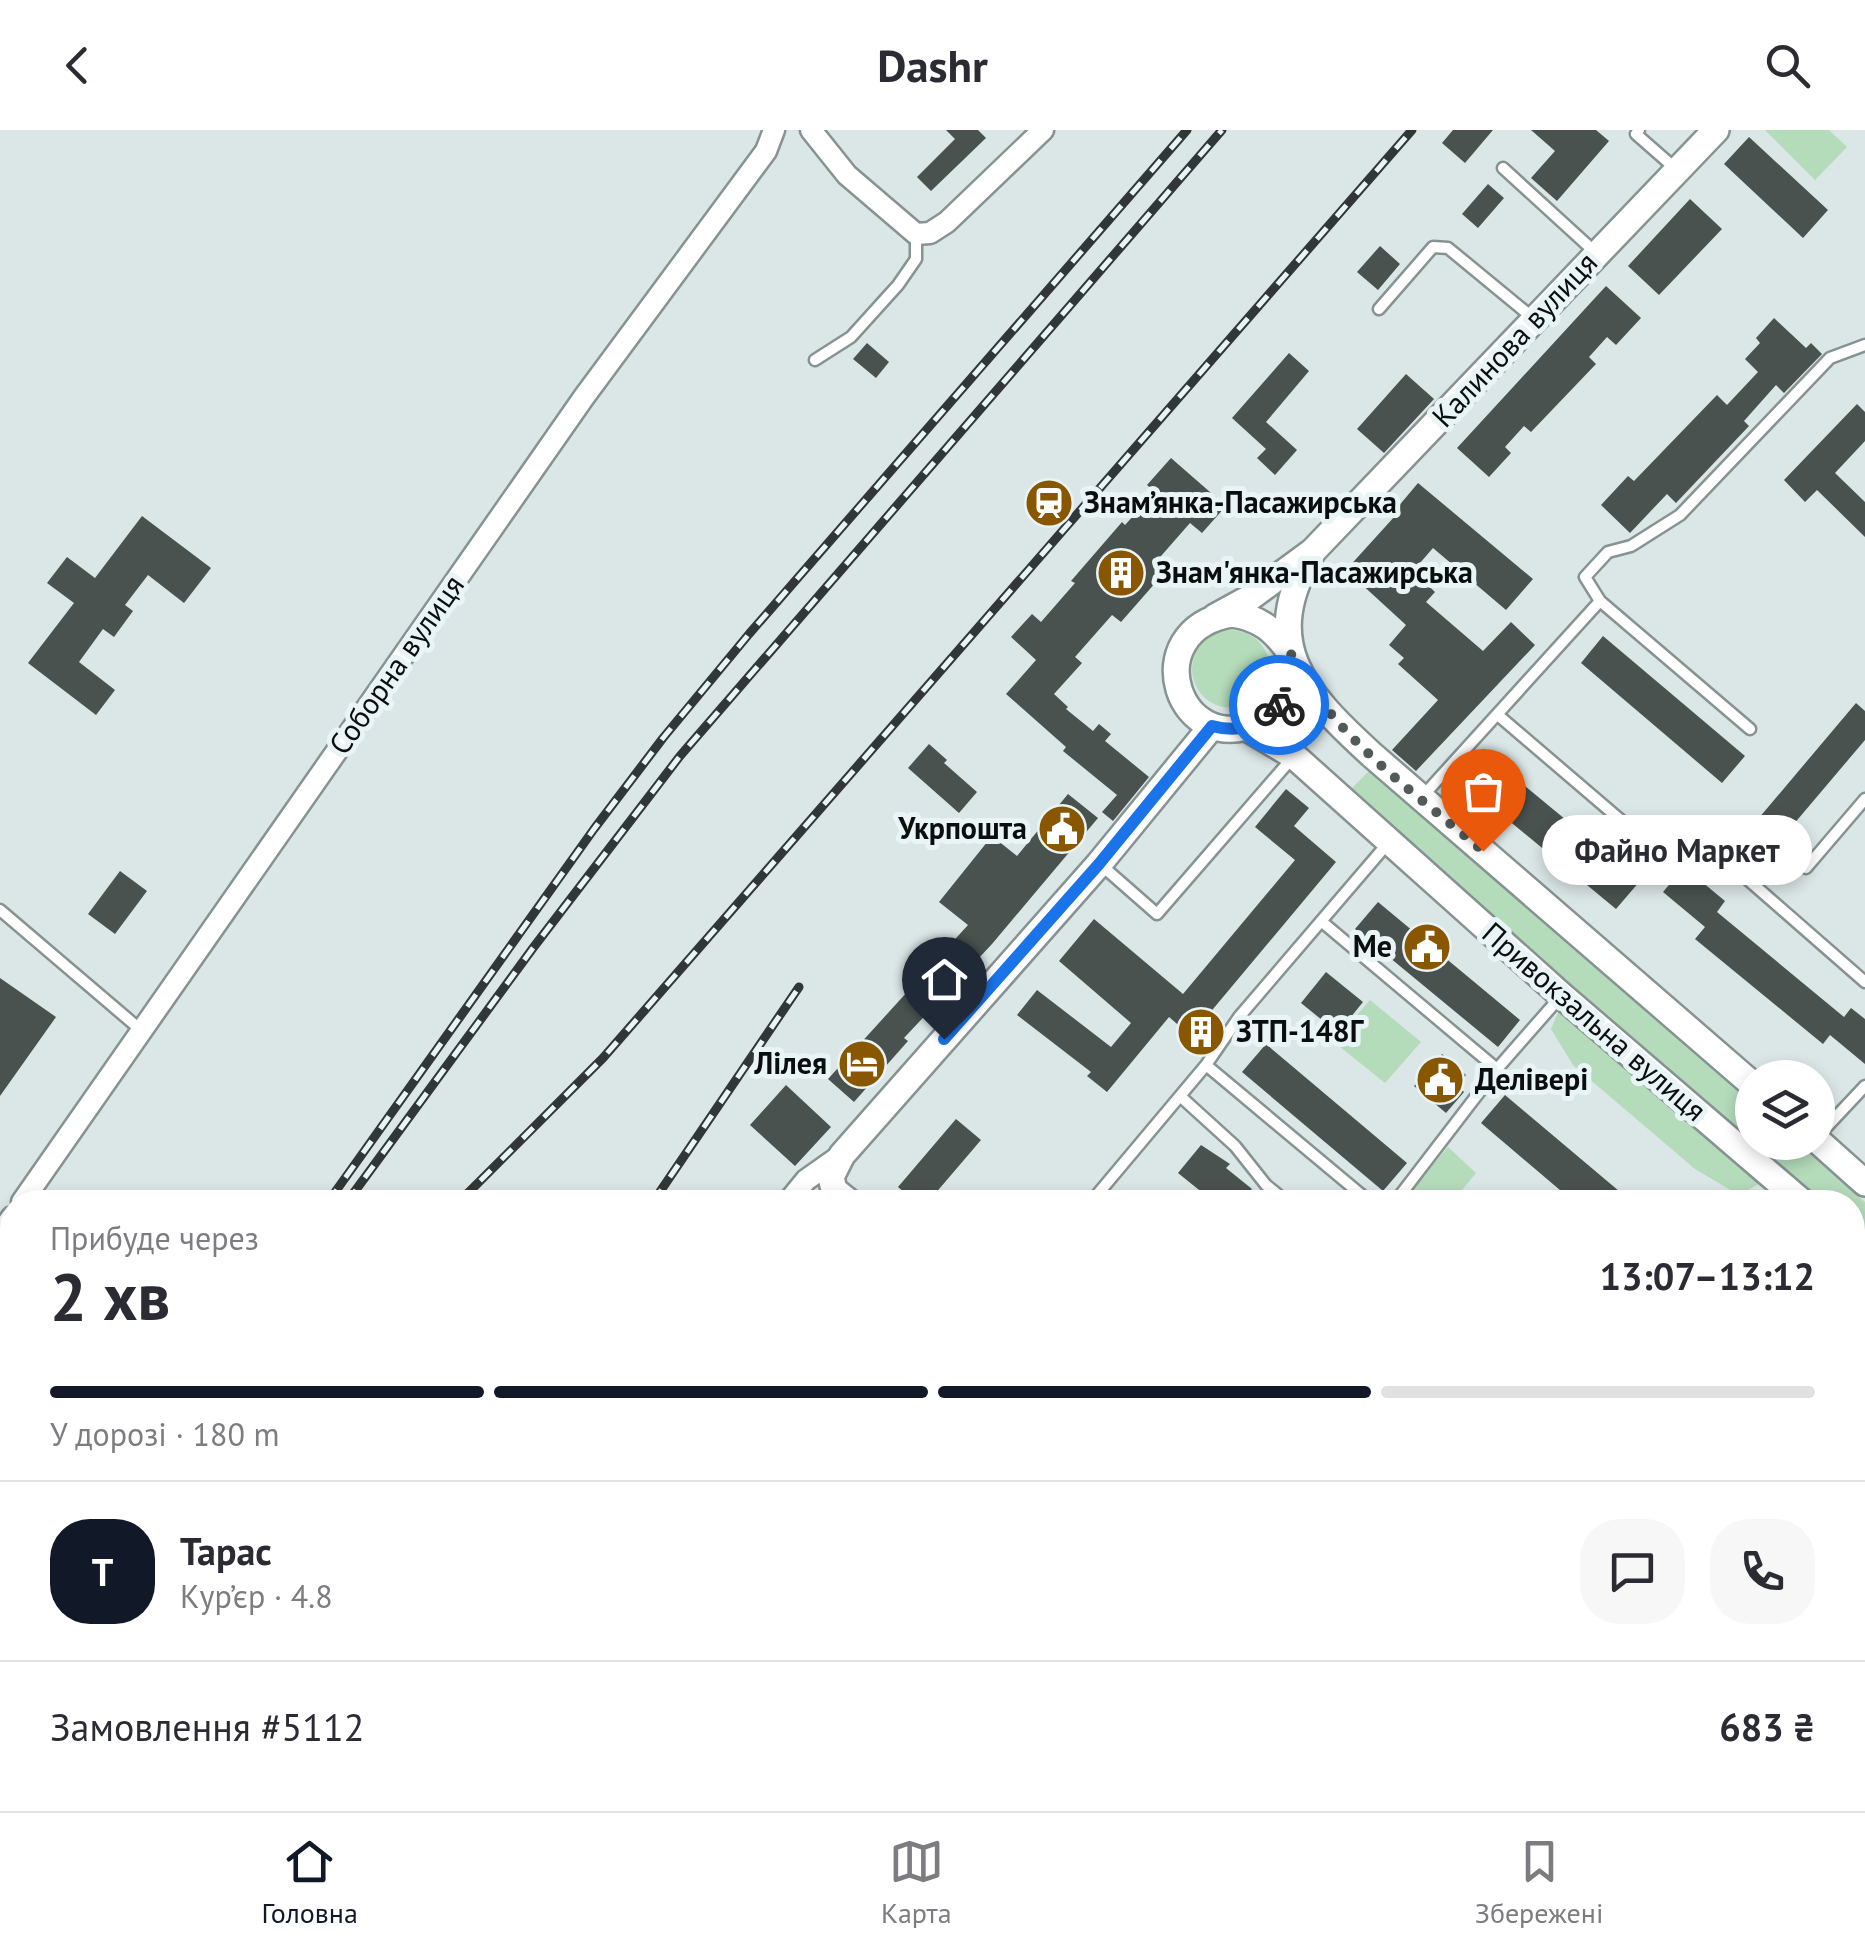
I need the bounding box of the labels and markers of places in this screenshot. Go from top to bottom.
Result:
station icon: Знам’янка-Пасажирська [1023,477,1075,529]
place label: Знам’янка-Пасажирська [1084,482,1397,521]
building icon: Знам'янка-Пасажирська [1095,547,1147,599]
place label: Знам'янка-Пасажирська [1156,552,1473,591]
pin [1441,749,1526,852]
public building icon: Укрпошта [1036,803,1088,855]
place label: Укрпошта [897,808,1027,847]
callout: Файно Маркет [1543,816,1813,886]
public building icon: Me [1401,921,1453,973]
place label: Me [1353,926,1392,965]
pin [902,937,987,1040]
building icon: ЗТП-148Г [1175,1006,1227,1058]
place label: ЗТП-148Г [1236,1011,1365,1050]
hotel icon: Лілея [836,1038,888,1090]
place label: Лілея [753,1043,827,1082]
public building icon: Делівері [1414,1054,1466,1106]
place label: Делівері [1475,1059,1588,1098]

